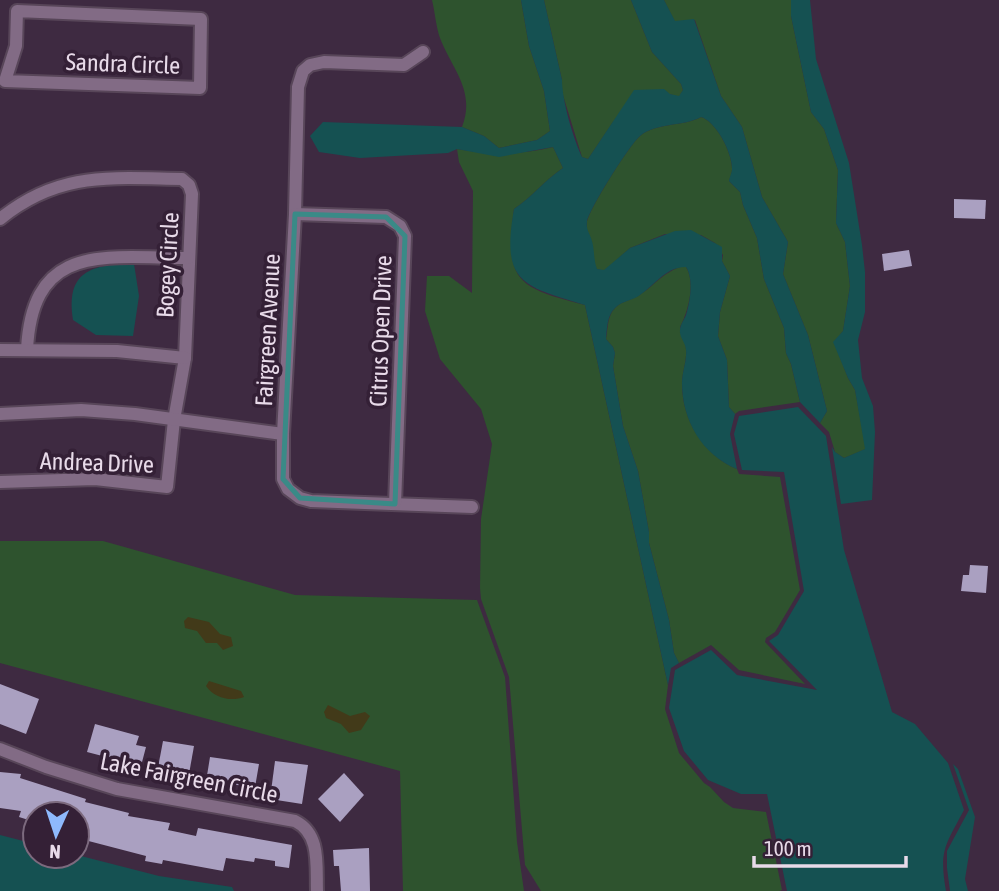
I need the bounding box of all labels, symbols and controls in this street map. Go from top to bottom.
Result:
street label: Sandra Circle [65,48,181,79]
street label: Bogey Circle [151,212,184,318]
street label: Fairgreen Avenue [250,253,285,407]
street label: Citrus Open Drive [364,255,397,407]
street label: Andrea Drive [40,447,154,478]
street label: Lake Fairgreen Circle [98,747,280,808]
north arrow [21,800,91,870]
scale bar [754,824,906,868]
text: 100 m [764,836,812,860]
text: N [49,841,61,863]

